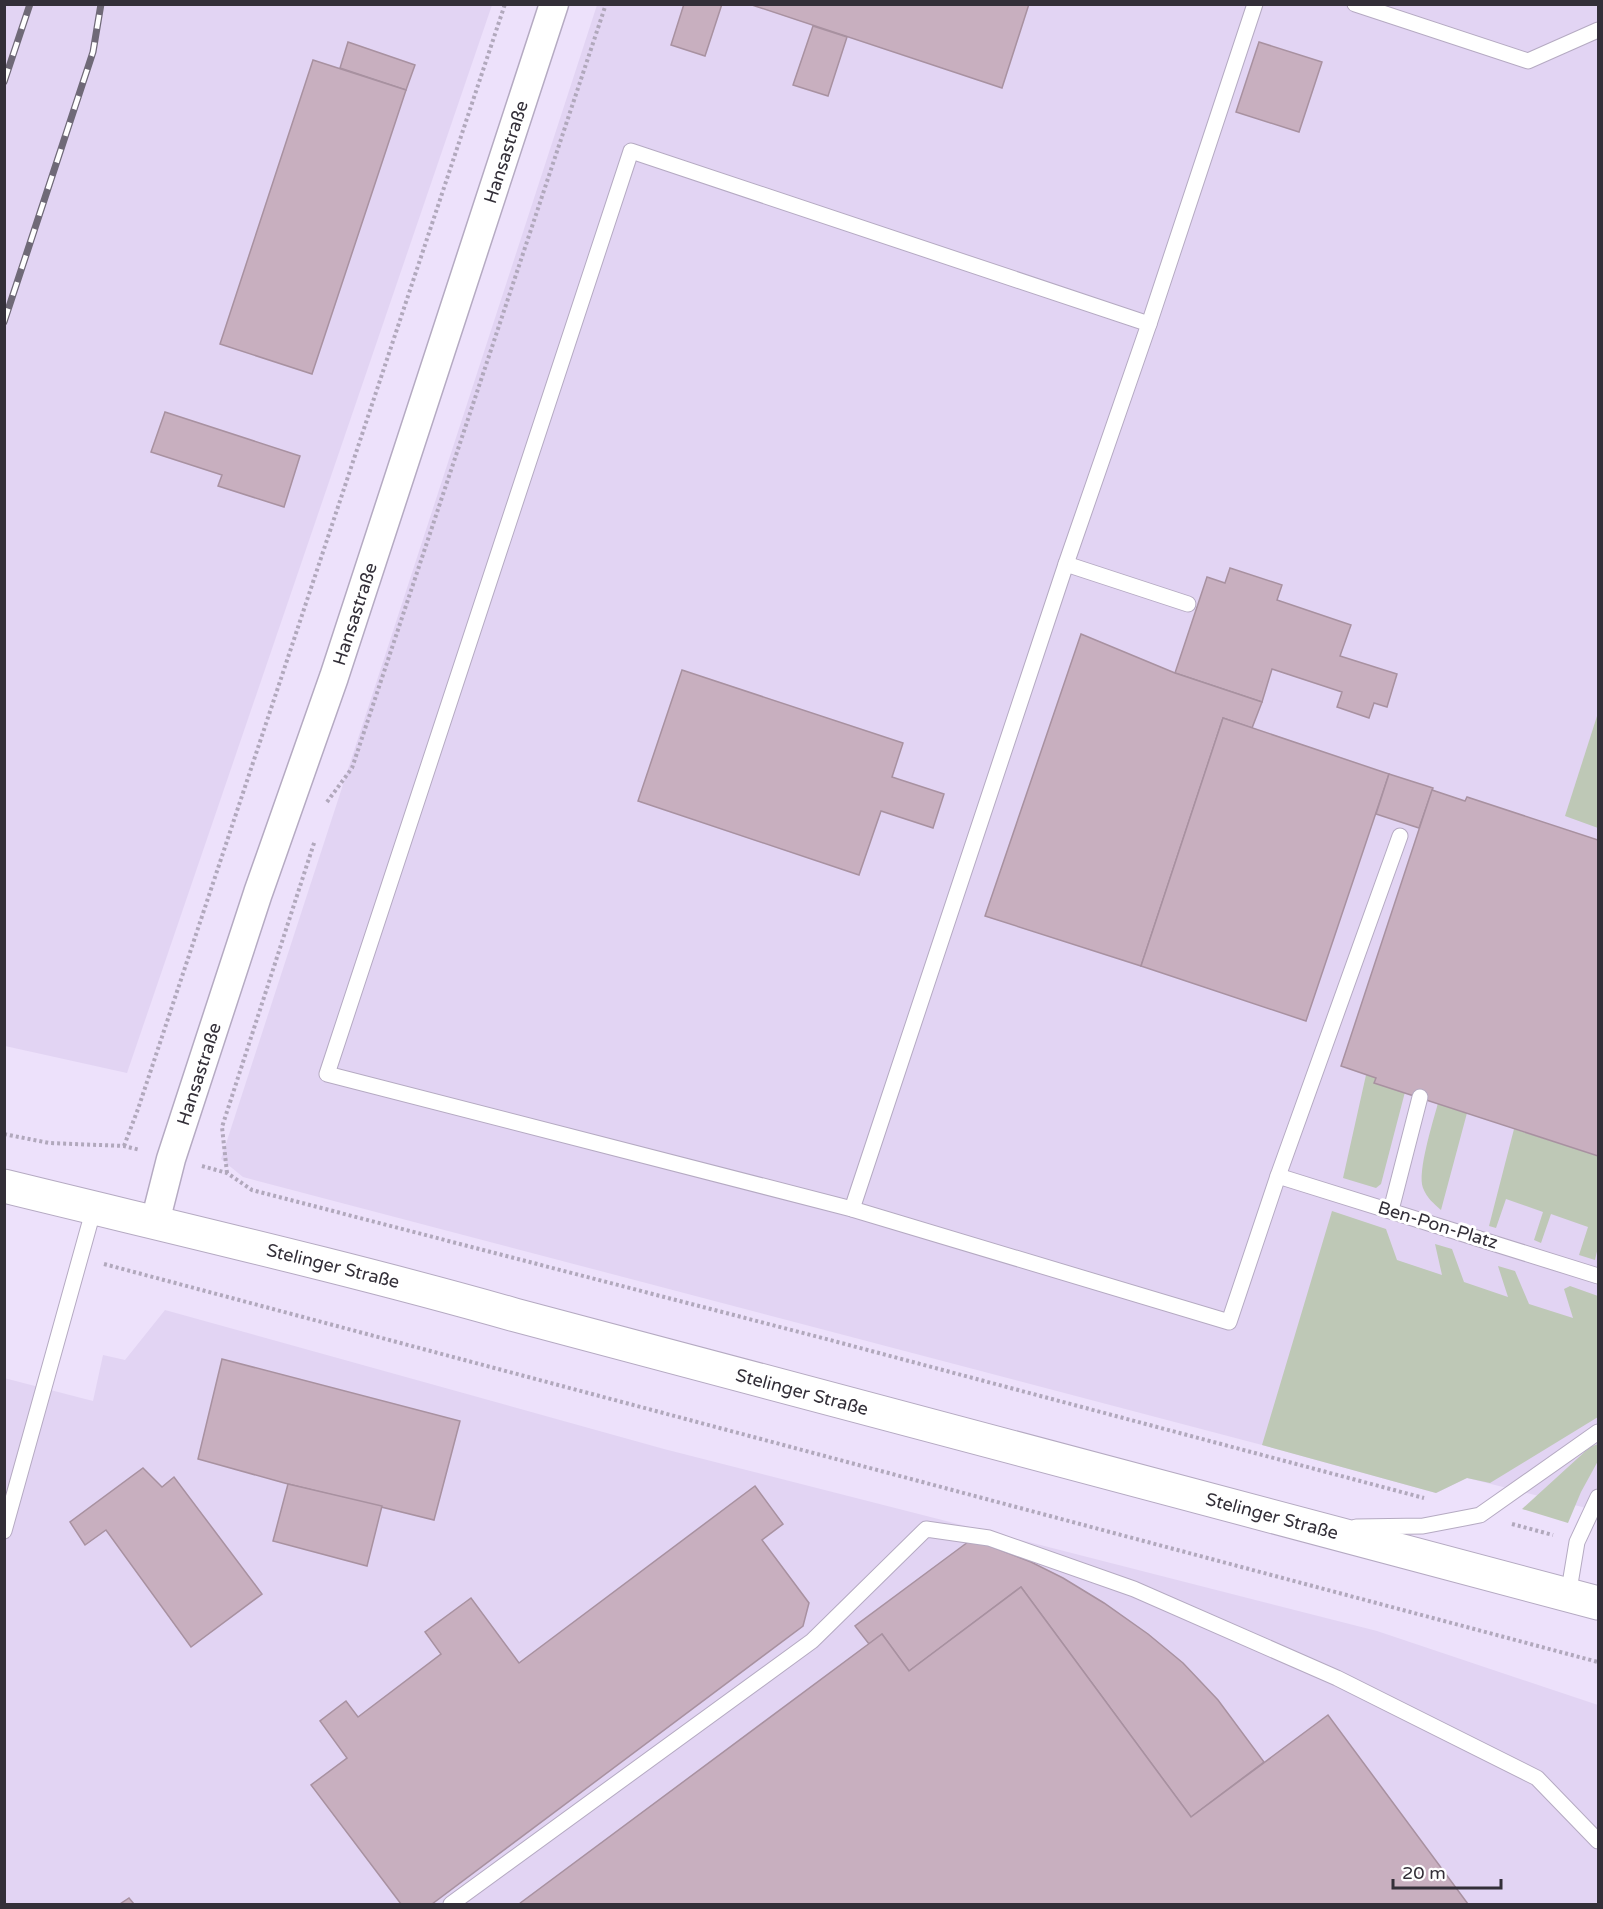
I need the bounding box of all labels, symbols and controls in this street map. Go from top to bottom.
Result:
street label: Hansastraße [479,98,533,206]
street label: Hansastraße [328,560,382,668]
street label: Hansastraße [172,1020,226,1128]
street label: Ben-Pon-Platz [1375,1196,1501,1254]
street label: Stelinger Straße [264,1239,402,1293]
street label: Stelinger Straße [733,1364,871,1420]
street label: Stelinger Straße [1203,1488,1341,1544]
scale bar [1393,1852,1501,1890]
text: 20 m [1402,1862,1446,1884]

